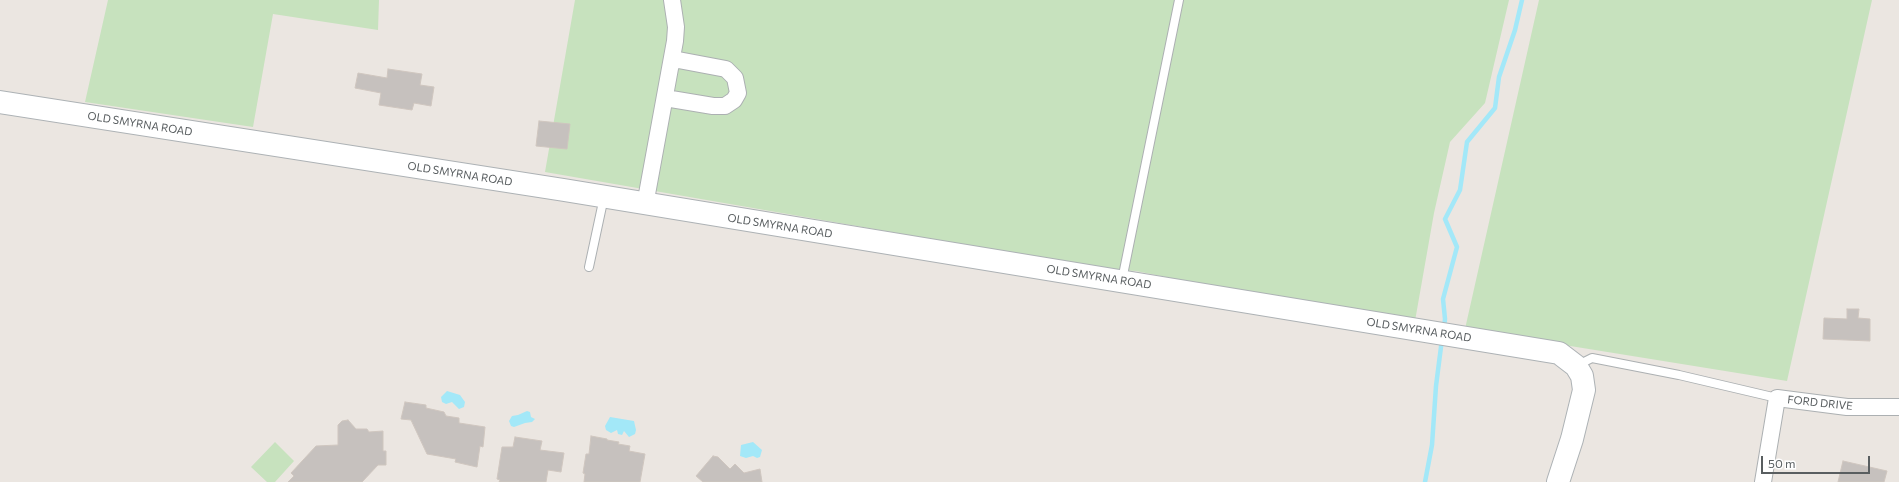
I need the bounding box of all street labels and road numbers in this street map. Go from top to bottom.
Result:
street label: OLD SMYRNA ROAD [87,109,193,139]
street label: OLD SMYRNA ROAD [407,159,513,189]
street label: OLD SMYRNA ROAD [727,211,833,241]
street label: OLD SMYRNA ROAD [1046,262,1152,292]
street label: OLD SMYRNA ROAD [1366,315,1472,345]
street label: FORD DRIVE [1787,393,1853,413]

